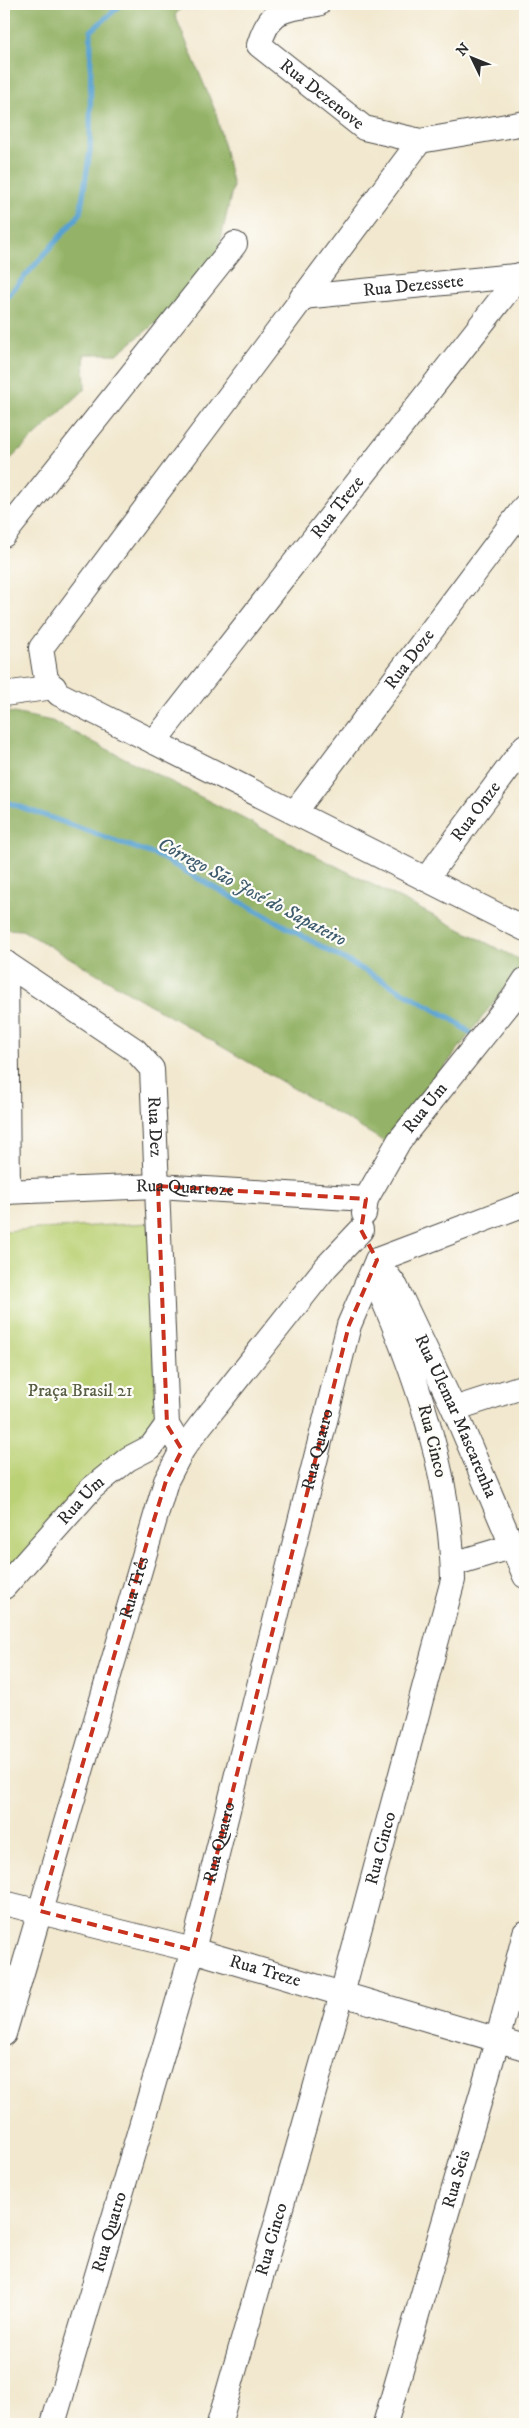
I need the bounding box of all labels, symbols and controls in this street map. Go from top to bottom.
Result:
north arrow [446,32,496,82]
text: N [453,39,474,60]
street label: Rua Dezenove [275,54,369,135]
street label: Rua Dezessete [362,270,465,302]
street label: Rua Treze [307,472,369,543]
street label: Rua Doze [380,625,439,694]
street label: Rua Onze [447,777,506,846]
water label: Córrego São José do Sapateiro [153,832,350,952]
street label: Rua Um [398,1078,452,1138]
street label: Rua Dez [142,1096,167,1158]
street label: Rua Quartoze [135,1175,235,1202]
street label: Rua Ulemar Mascarenha [409,1331,502,1502]
park label: Praça Brasil 21 [27,1380,133,1402]
street label: Rua Cinco [412,1402,452,1480]
street label: Rua Quatro [297,1406,339,1493]
street label: Rua Um [53,1471,109,1530]
street label: Rua Três [115,1554,154,1622]
street label: Rua Quatro [199,1799,241,1886]
street label: Rua Cinco [361,1809,401,1887]
street label: Rua Treze [227,1950,303,1992]
street label: Rua Seis [438,2148,476,2211]
street label: Rua Quatro [87,2189,132,2275]
street label: Rua Cinco [251,2200,293,2278]

